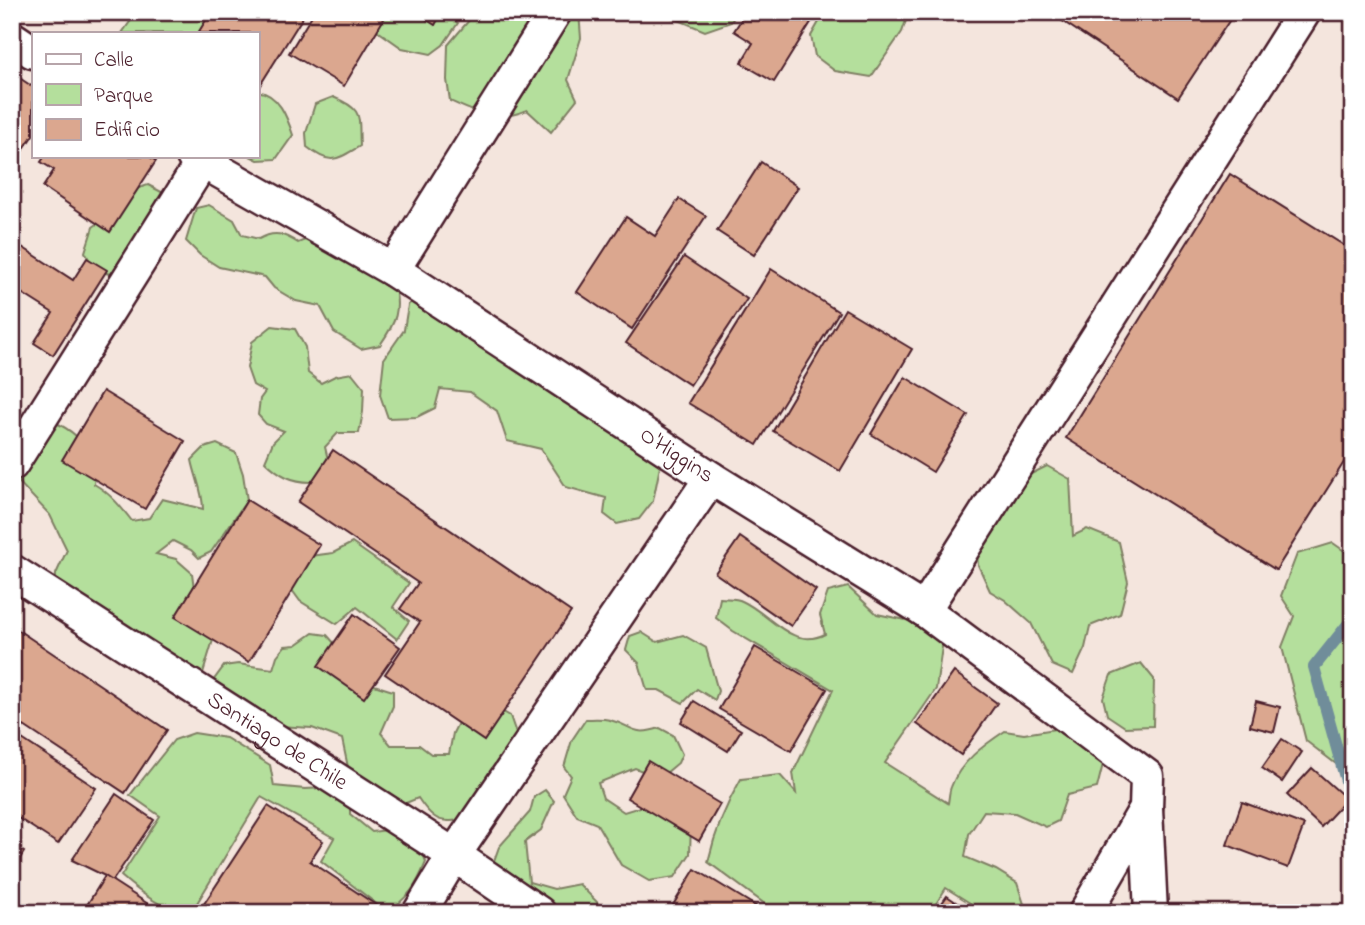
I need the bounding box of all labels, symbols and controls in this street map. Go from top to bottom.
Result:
legend [32,32,259,158]
text: Calle [94,46,134,76]
text: Parque [94,82,153,112]
text: Edificio [94,116,160,146]
street label: O'Higgins [633,419,720,492]
street label: Santiago de Chile [200,684,355,799]

